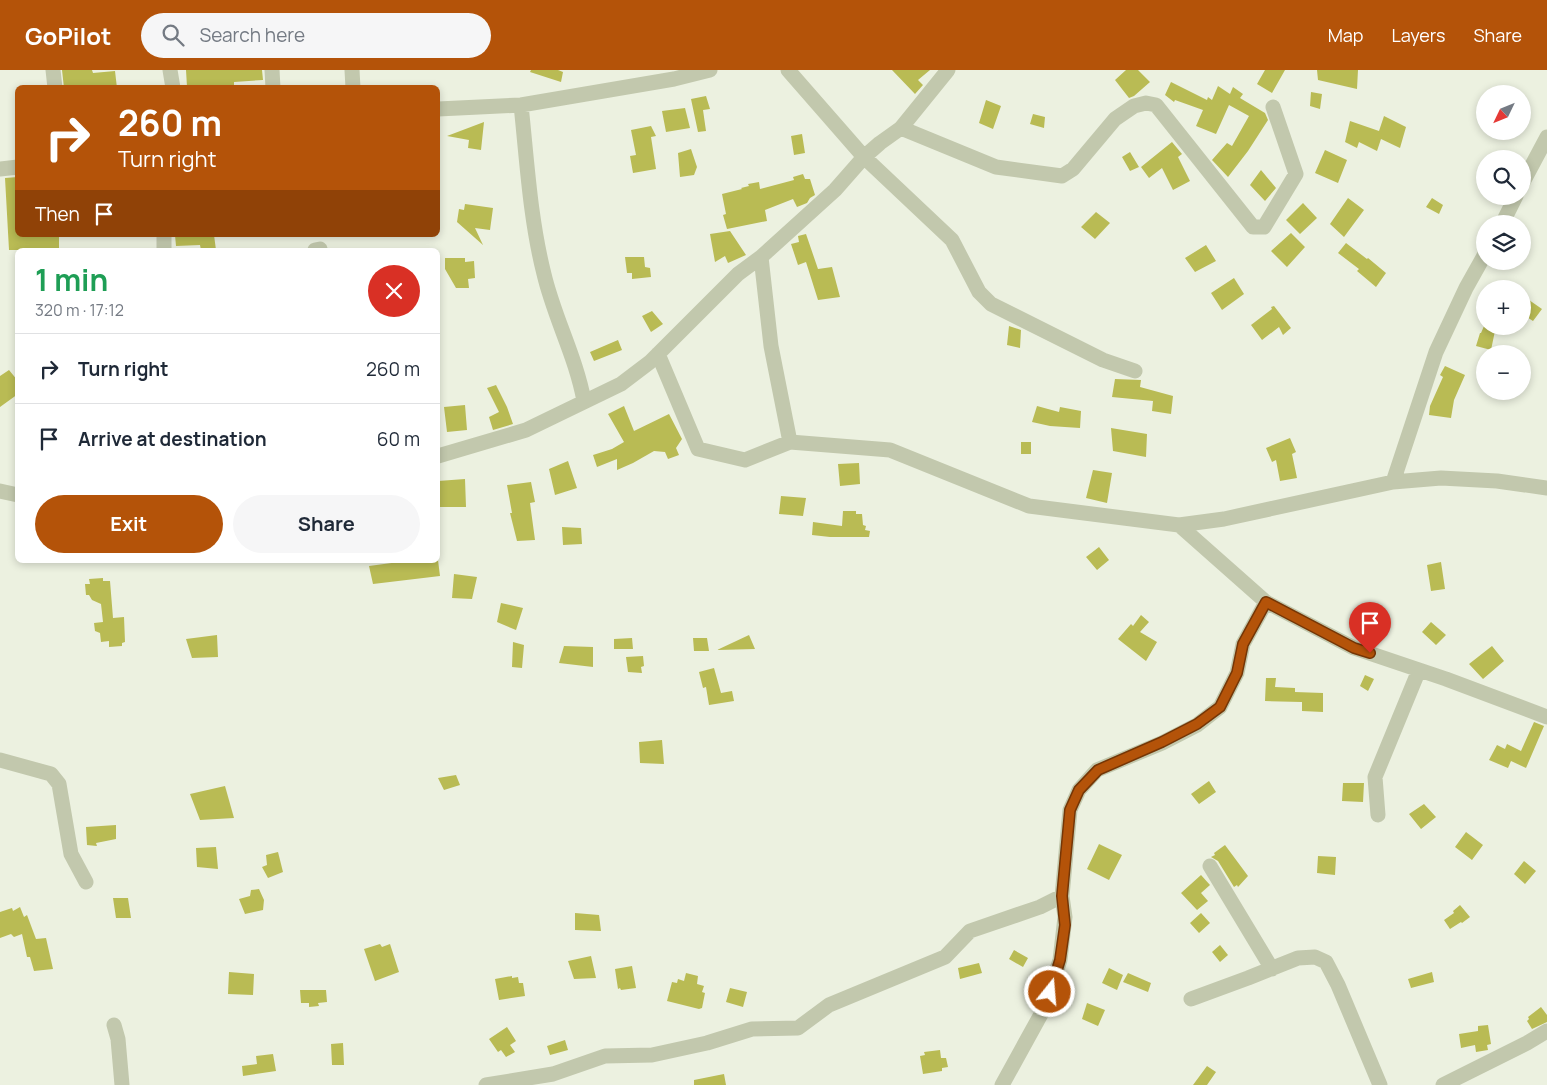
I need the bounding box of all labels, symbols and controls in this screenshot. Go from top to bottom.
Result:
search box [141,13,491,58]
text: GoPilot [25,19,111,52]
icon: search [159,21,187,49]
text: Search here [199,22,305,48]
text: Map [1328,23,1363,47]
text: Layers [1391,23,1445,47]
text: Share [1473,23,1522,47]
north arrow [1476,85,1531,140]
map controls [1476,85,1531,400]
text: 260 m [118,99,222,147]
icon: right [35,105,100,170]
text: Turn right [118,144,216,174]
button: search [1476,150,1531,205]
icon: arrive [90,200,118,228]
text: Then [35,201,80,227]
button: layers [1476,215,1531,270]
text: 1 min [35,259,108,300]
button: close [368,265,420,317]
button: + [1476,280,1531,335]
text: 320 m · 17:12 [35,299,124,321]
button: − [1476,345,1531,400]
icon: right [35,355,63,383]
text: Turn right [78,356,168,382]
text: 260 m [366,356,420,382]
icon: arrive [35,425,63,453]
text: Arrive at destination [78,426,267,452]
text: 60 m [377,426,420,452]
button: Exit [35,495,223,553]
button: Share [233,495,420,553]
pin [1349,602,1391,653]
icon: arrive [1356,609,1384,637]
position arrow [1023,965,1075,1017]

